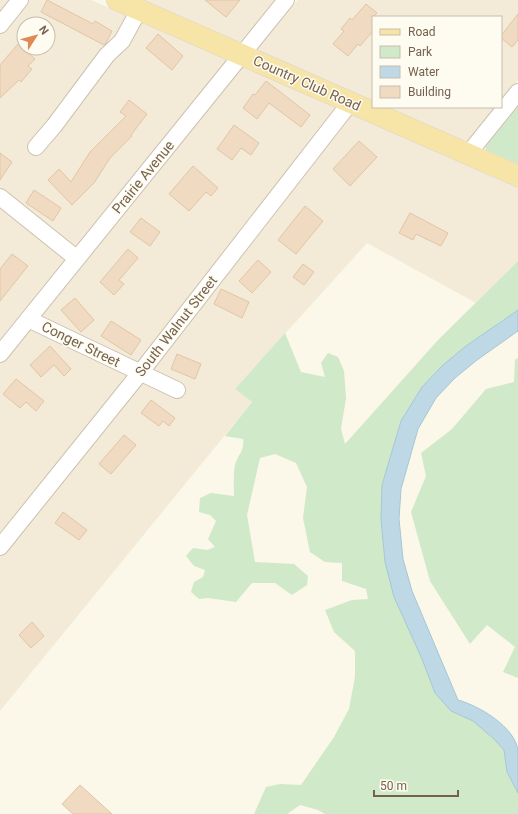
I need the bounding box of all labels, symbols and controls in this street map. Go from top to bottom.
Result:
north arrow [16,16,56,56]
legend [372,16,502,108]
text: N [36,23,51,38]
text: Road [408,25,436,39]
text: Park [408,45,433,59]
street label: Country Club Road [251,52,363,114]
text: Water [408,65,439,79]
text: Building [408,85,451,99]
street label: Prairie Avenue [109,137,177,217]
street label: South Walnut Street [132,272,221,380]
street label: Conger Street [39,318,123,370]
scale bar [374,772,458,798]
text: 50 m [380,779,407,793]

